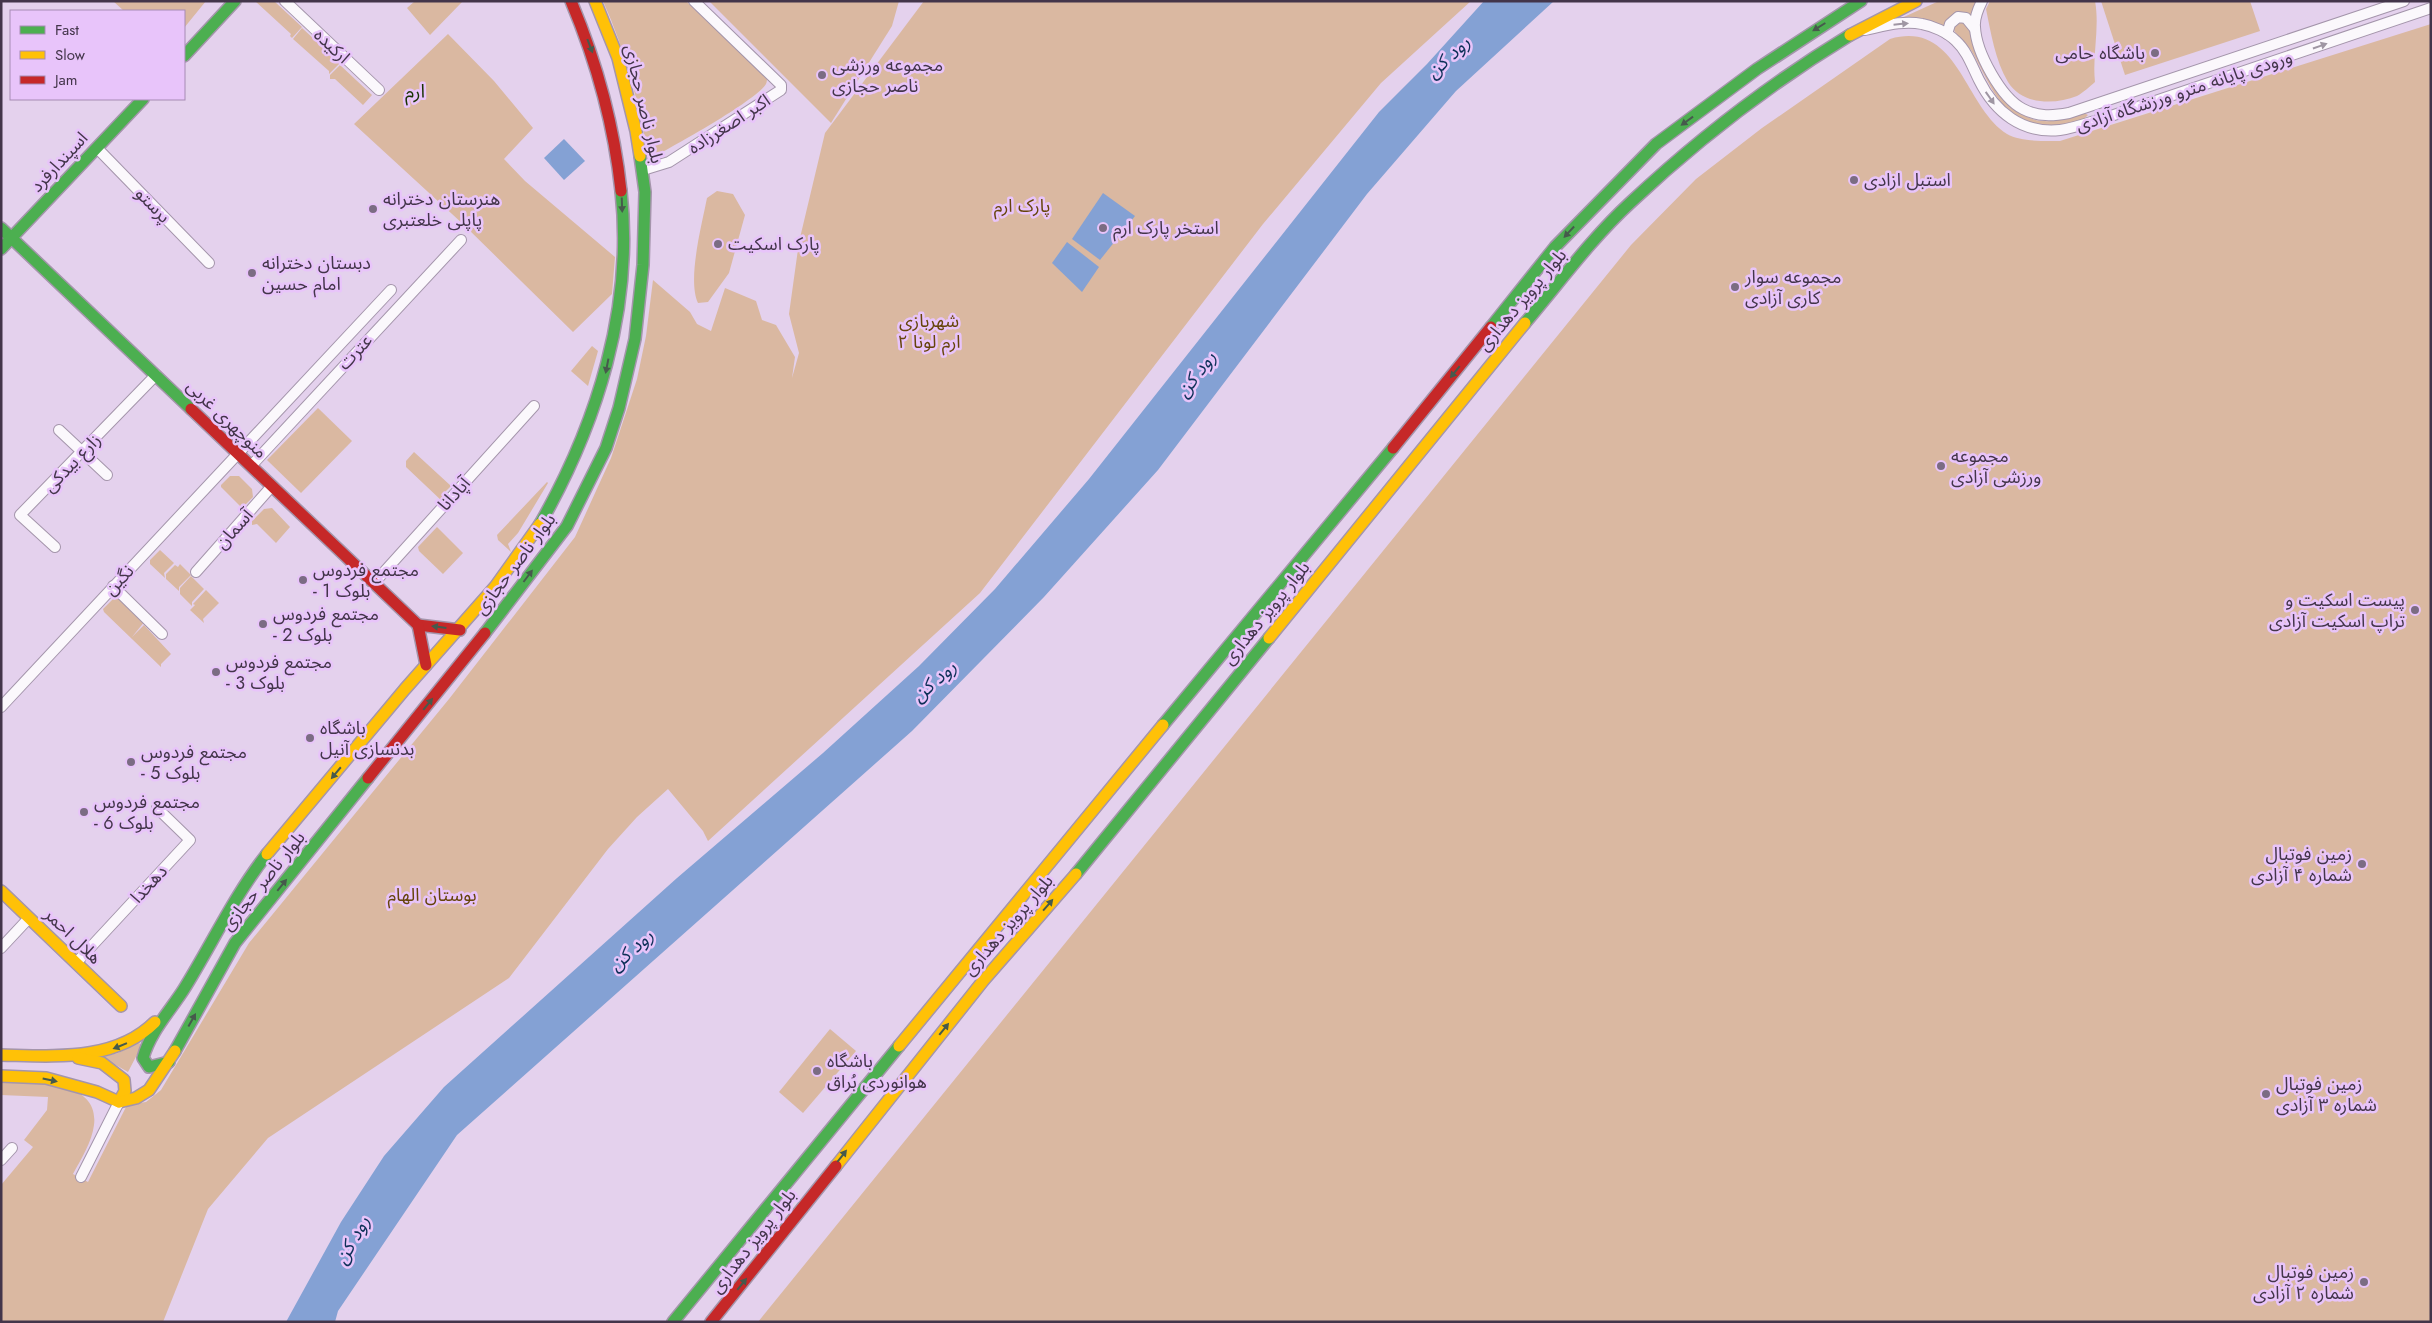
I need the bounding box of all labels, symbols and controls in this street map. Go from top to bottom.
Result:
legend [10,10,185,100]
text: Fast [55,19,79,41]
one-way arrow [1894,20,1910,28]
street label: ارکیده [308,22,356,70]
one-way arrow [1812,22,1826,32]
water label: رود کن [1420,29,1476,85]
one-way arrow [586,39,594,53]
place label: باشگاه حامی [2055,40,2145,66]
street label: بلوار ناصر حجازی [618,42,670,166]
one-way arrow [2313,42,2328,49]
text: Slow [55,44,86,66]
street label: ورودی پایانه مترو ورزشگاه آزادی [2072,44,2296,138]
marker: باشگاه حامی [2149,47,2161,59]
place label: مجموعه ورزشی ناصر حجازی [832,52,943,99]
text: Jam [53,69,78,91]
marker: مجموعه ورزشی ناصر حجازی [816,69,828,81]
district label: ارم [405,78,425,106]
street label: اکبر اصغرزاده [683,88,775,160]
one-way arrow [1985,91,1995,105]
one-way arrow [1681,116,1694,127]
street label: اسپندارفرد [24,126,94,198]
place label: استبل ازادی [1864,167,1951,193]
marker: استبل ازادی [1848,174,1860,186]
street label: پرستو [129,181,177,229]
place label: هنرستان دخترانه پاپلی خلعتبری [383,186,500,233]
park label: پارک ارم [994,193,1050,220]
one-way arrow [619,197,627,213]
marker: هنرستان دخترانه پاپلی خلعتبری [367,203,379,215]
place label: استخر پارک ارم [1113,215,1219,242]
marker: استخر پارک ارم [1097,222,1109,234]
one-way arrow [1563,226,1575,238]
place label: پارک اسکیت [728,231,820,257]
marker: پارک اسکیت [712,238,724,250]
street label: بلوار پرویز دهداری [1471,243,1573,357]
place label: دبستان دخترانه امام حسین [262,250,371,298]
place label: مجموعه سوار کاری آزادی [1744,264,1842,311]
marker: دبستان دخترانه امام حسین [246,267,258,279]
marker: مجموعه سوار کاری آزادی [1729,281,1741,293]
park label: شهربازی ارم لونا ۲ [897,308,961,356]
street label: عترت [332,328,378,376]
water label: رود کن [1170,345,1222,403]
one-way arrow [603,358,611,374]
one-way arrow [1449,365,1460,378]
street label: منوچهری غربی [181,374,273,464]
street label: زارع بیدکی [37,428,108,499]
place label: مجموعه ورزشی آزادی [1951,443,2041,490]
marker: مجموعه ورزشی آزادی [1935,460,1947,472]
street label: آپادانا [432,471,477,517]
street label: آسمان [209,503,260,555]
street label: بلوار ناصر حجازی [468,508,562,620]
street label: بلوار پرویز دهداری [1216,556,1316,670]
place label: مجتمع فردوس - بلوک 1 [313,557,419,604]
street label: نگین [98,559,140,601]
one-way arrow [523,570,534,583]
marker: مجتمع فردوس - بلوک 1 [297,574,309,586]
place label: پیست اسکیت و تراپ اسکیت آزادی [2269,587,2405,634]
place label: مجتمع فردوس - بلوک 2 [273,601,379,648]
marker: پیست اسکیت و تراپ اسکیت آزادی [2409,604,2421,616]
marker: مجتمع فردوس - بلوک 2 [257,618,269,630]
one-way arrow [430,623,446,631]
place label: مجتمع فردوس - بلوک 3 [226,649,332,696]
water label: رود کن [906,654,962,708]
marker: مجتمع فردوس - بلوک 3 [210,666,222,678]
one-way arrow [423,698,434,711]
place label: باشگاه بدنسازی آنیل [320,715,414,762]
marker: باشگاه بدنسازی آنیل [304,732,316,744]
place label: مجتمع فردوس - بلوک 5 [141,739,247,786]
marker: مجتمع فردوس - بلوک 5 [125,756,137,768]
one-way arrow [330,766,341,779]
place label: مجتمع فردوس - بلوک 6 [94,789,200,836]
marker: مجتمع فردوس - بلوک 6 [78,806,90,818]
street label: بلوار ناصر حجازی [215,826,311,936]
place label: زمین فوتبال شماره ۴ آزادی [2251,841,2352,888]
marker: زمین فوتبال شماره ۴ آزادی [2356,858,2368,870]
street label: دهخدا [124,859,174,909]
street label: بلوار پرویز دهداری [957,869,1059,981]
one-way arrow [276,879,287,892]
park label: بوستان الهام [387,882,477,909]
one-way arrow [1043,899,1054,912]
street label: هلال احمر [38,901,108,970]
water label: رود کن [603,923,659,977]
one-way arrow [188,1013,197,1026]
one-way arrow [938,1023,949,1036]
one-way arrow [112,1042,127,1050]
place label: باشگاه هوانوردی بُراق [827,1048,927,1095]
marker: باشگاه هوانوردی بُراق [811,1065,823,1077]
place label: زمین فوتبال شماره ۳ آزادی [2276,1071,2377,1118]
one-way arrow [42,1076,57,1084]
marker: زمین فوتبال شماره ۳ آزادی [2260,1088,2272,1100]
one-way arrow [837,1149,847,1163]
street label: بلوار پرویز دهداری [704,1183,802,1299]
water label: رود کن [328,1211,376,1269]
place label: زمین فوتبال شماره ۲ آزادی [2253,1259,2354,1306]
marker: زمین فوتبال شماره ۲ آزادی [2358,1276,2370,1288]
one-way arrow [736,1278,747,1291]

